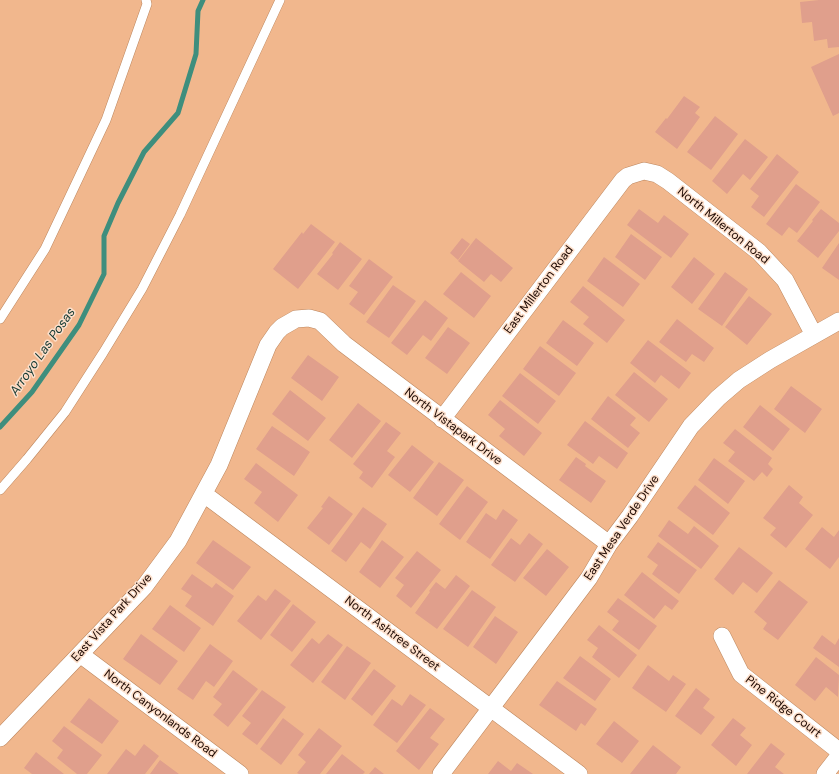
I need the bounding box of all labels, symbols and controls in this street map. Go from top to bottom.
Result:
street label: North Millerton Road [674,185,772,267]
street label: East Millerton Road [501,243,577,337]
water label: Arroyo Las Posas [7,305,79,399]
street label: North Vistapark Drive [401,386,505,468]
street label: East Mesa Verde Drive [581,473,663,583]
street label: East Vista Park Drive [69,571,155,665]
street label: North Ashtree Street [342,594,442,674]
street label: North Canyonlands Road [101,667,219,761]
street label: Pine Ridge Court [742,673,824,741]

